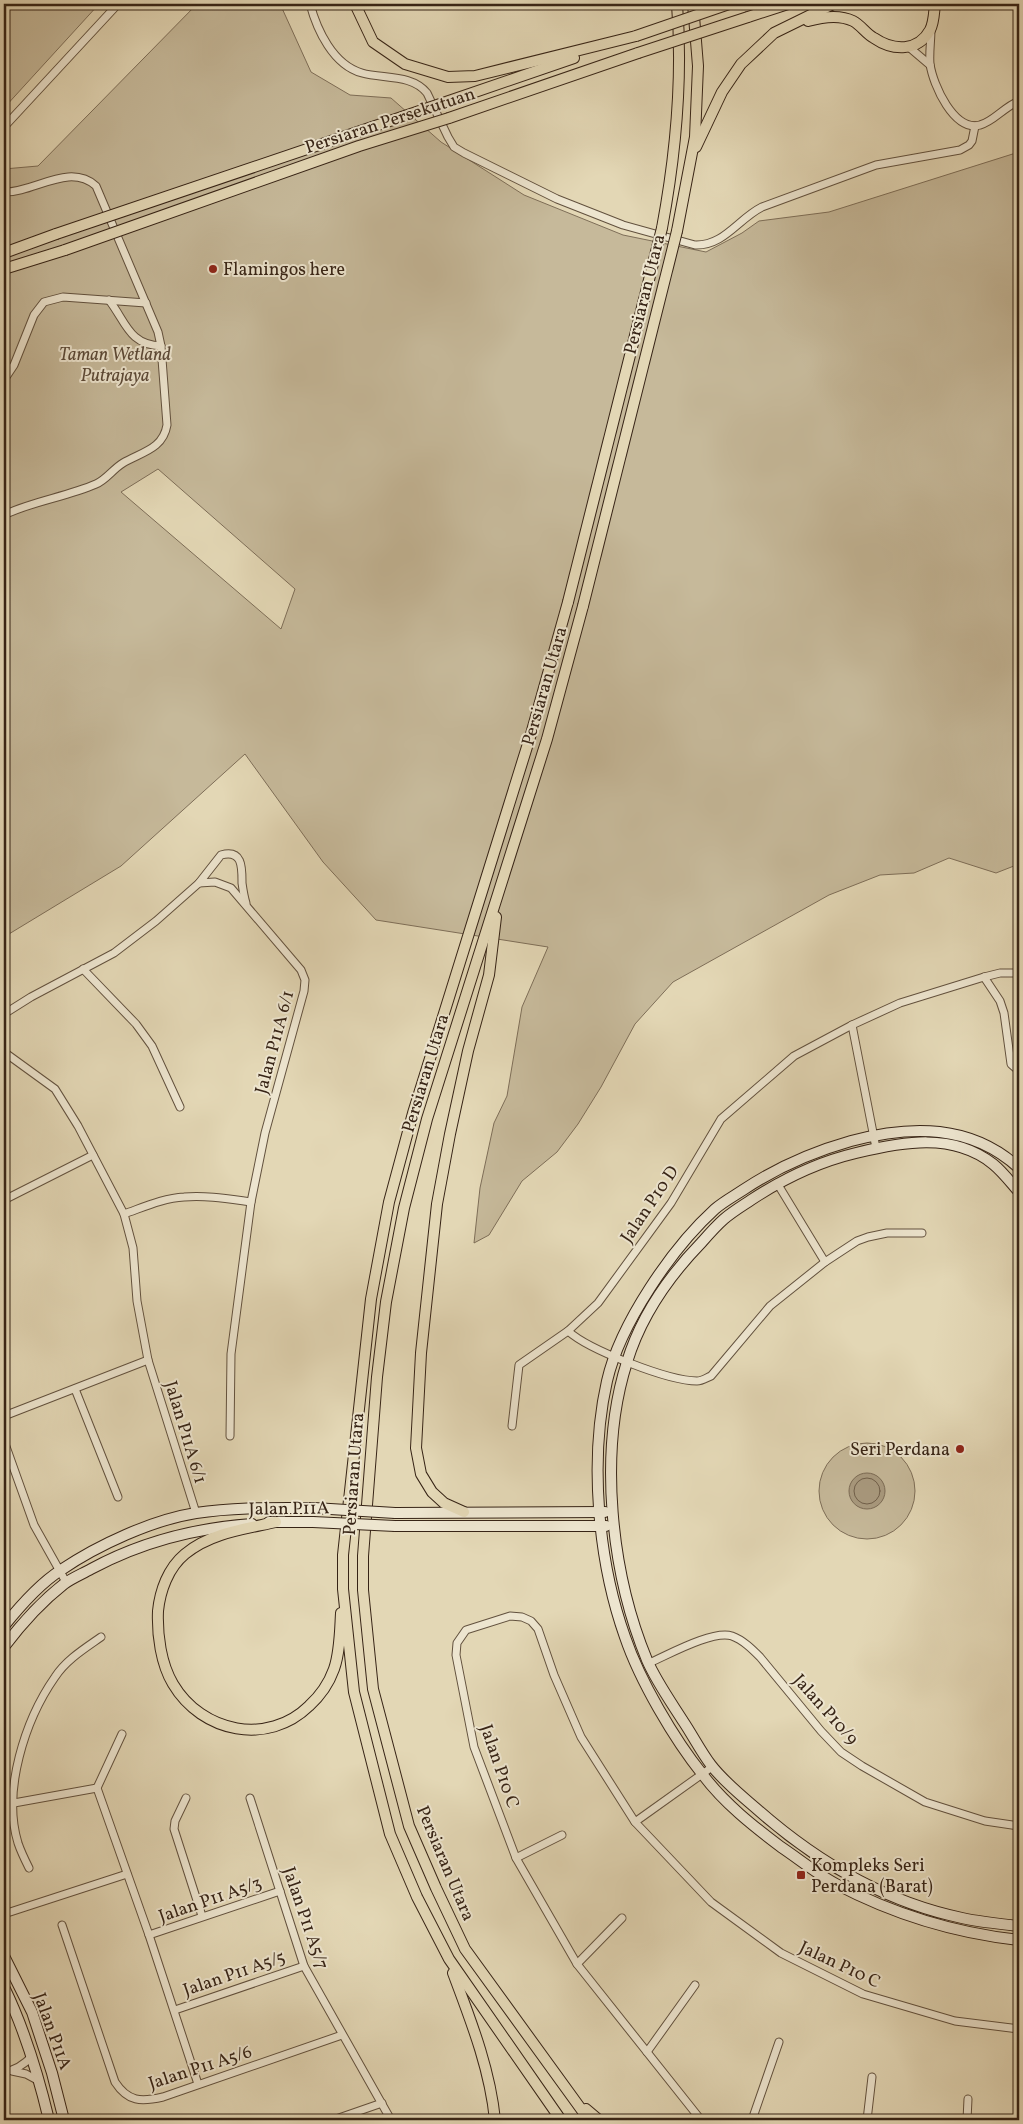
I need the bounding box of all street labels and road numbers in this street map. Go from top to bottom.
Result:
street label: Persiaran Persekutuan [302,82,479,161]
street label: Persiaran Utara [618,232,672,357]
street label: Persiaran Utara [516,624,574,749]
street label: Jalan P11A 6/1 [250,988,301,1097]
street label: Persiaran Utara [396,1011,456,1136]
street label: Jalan P10 D [615,1161,685,1249]
street label: Jalan P11A 6/1 [157,1378,212,1487]
street label: Persiaran Utara [338,1412,371,1536]
street label: Jalan P11A [248,1496,330,1523]
street label: Jalan P10/9 [786,1669,864,1751]
street label: Jalan P10 C [473,1721,525,1812]
street label: Persiaran Utara [409,1802,480,1925]
street label: Jalan P11 A5/7 [275,1864,334,1973]
street label: Jalan P11 A5/3 [156,1871,265,1930]
street label: Jalan P10 C [795,1936,884,1995]
street label: Jalan P11 A5/5 [180,1945,289,2004]
street label: Jalan P11A [26,1989,77,2074]
street label: Jalan P11 A5/6 [145,2040,255,2097]

